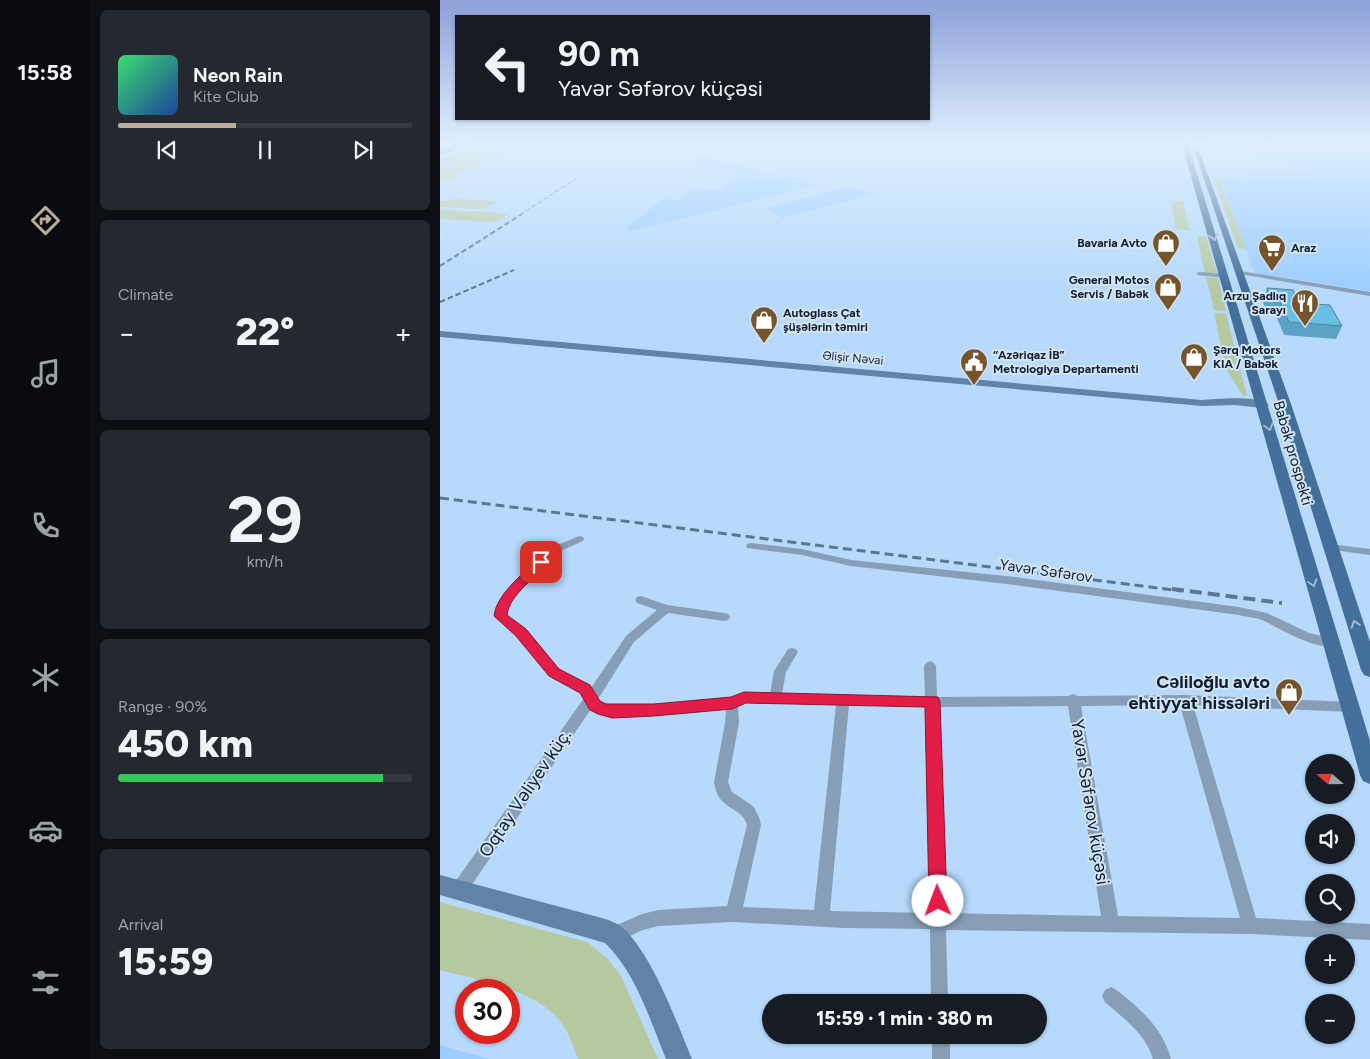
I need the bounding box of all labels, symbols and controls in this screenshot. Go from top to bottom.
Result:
text: 90 m [558,33,640,75]
icon: left [475,35,540,100]
text: 15:58 [18,59,72,86]
text: Neon Rain [193,64,283,87]
text: Yavər Səfərov küçəsi [558,75,763,102]
text: Kite Club [193,87,259,106]
icon: previous [153,136,181,164]
icon: pause [251,136,279,164]
icon: next [349,136,377,164]
icon: directions [28,203,63,238]
shop icon: Bavaria Avto [1151,228,1181,267]
one-way arrow [1208,233,1218,241]
supermarket icon: Araz [1257,233,1287,272]
place label: Bavaria Avto [1077,236,1147,250]
place label: Araz [1291,241,1317,255]
shop icon: General Motos Servis / Babək [1153,272,1183,311]
place label: General Motos Servis / Babək [1069,273,1150,301]
text: Climate [118,285,173,304]
restaurant icon: Arzu Şadlıq Sarayı [1290,288,1320,327]
place label: Arzu Şadlıq Sarayı [1223,289,1286,317]
shop icon: Autoglass Çat şüşələrin təmiri [749,305,779,344]
place label: Autoglass Çat şüşələrin təmiri [783,306,868,334]
text: 22° [235,309,295,355]
text: − [118,316,135,350]
text: + [395,316,412,350]
shop icon: Şərq Motors KIA / Babək [1179,342,1209,381]
place label: Şərq Motors KIA / Babək [1213,343,1281,371]
public building icon: “Azəriqaz İB” Metrologiya Departamenti [959,347,989,386]
street label: Əlişir Nəvai [822,348,884,368]
place label: “Azəriqaz İB” Metrologiya Departamenti [993,348,1139,376]
icon: music [28,356,63,391]
street label: Babək prospekti [1269,399,1317,507]
one-way arrow [1263,423,1274,432]
text: 29 [227,480,303,558]
icon: phone [28,508,63,543]
pin [520,541,562,583]
icon: arrive [527,548,555,576]
text: km/h [247,552,283,571]
street label: Yavər Səfərov [998,556,1094,586]
one-way arrow [1308,579,1318,587]
one-way arrow [1351,620,1361,628]
icon: climate [28,660,63,695]
place label: Cəliloğlu avto ehtiyyat hissələri [1129,671,1270,714]
shop icon: Cəliloğlu avto ehtiyyat hissələri [1274,677,1304,716]
text: Range · 90% [118,697,207,716]
street label: Yavər Səfərov küçəsi [1066,717,1114,887]
text: 450 km [118,721,253,767]
street label: Oqtay Vəliyev küç. [474,725,576,861]
north arrow [1305,754,1355,804]
map controls [1305,754,1355,1044]
icon: car [28,813,63,848]
button: sound [1305,814,1355,864]
position arrow [911,874,963,926]
button: search [1305,874,1355,924]
text: Arrival [118,915,163,934]
button: + [1305,934,1355,984]
text: 15:59 [118,939,213,985]
icon: filters [28,965,63,1000]
speed limit sign: 30 [455,979,520,1044]
button: − [1305,994,1355,1044]
text: 15:59 · 1 min · 380 m [816,1007,993,1030]

